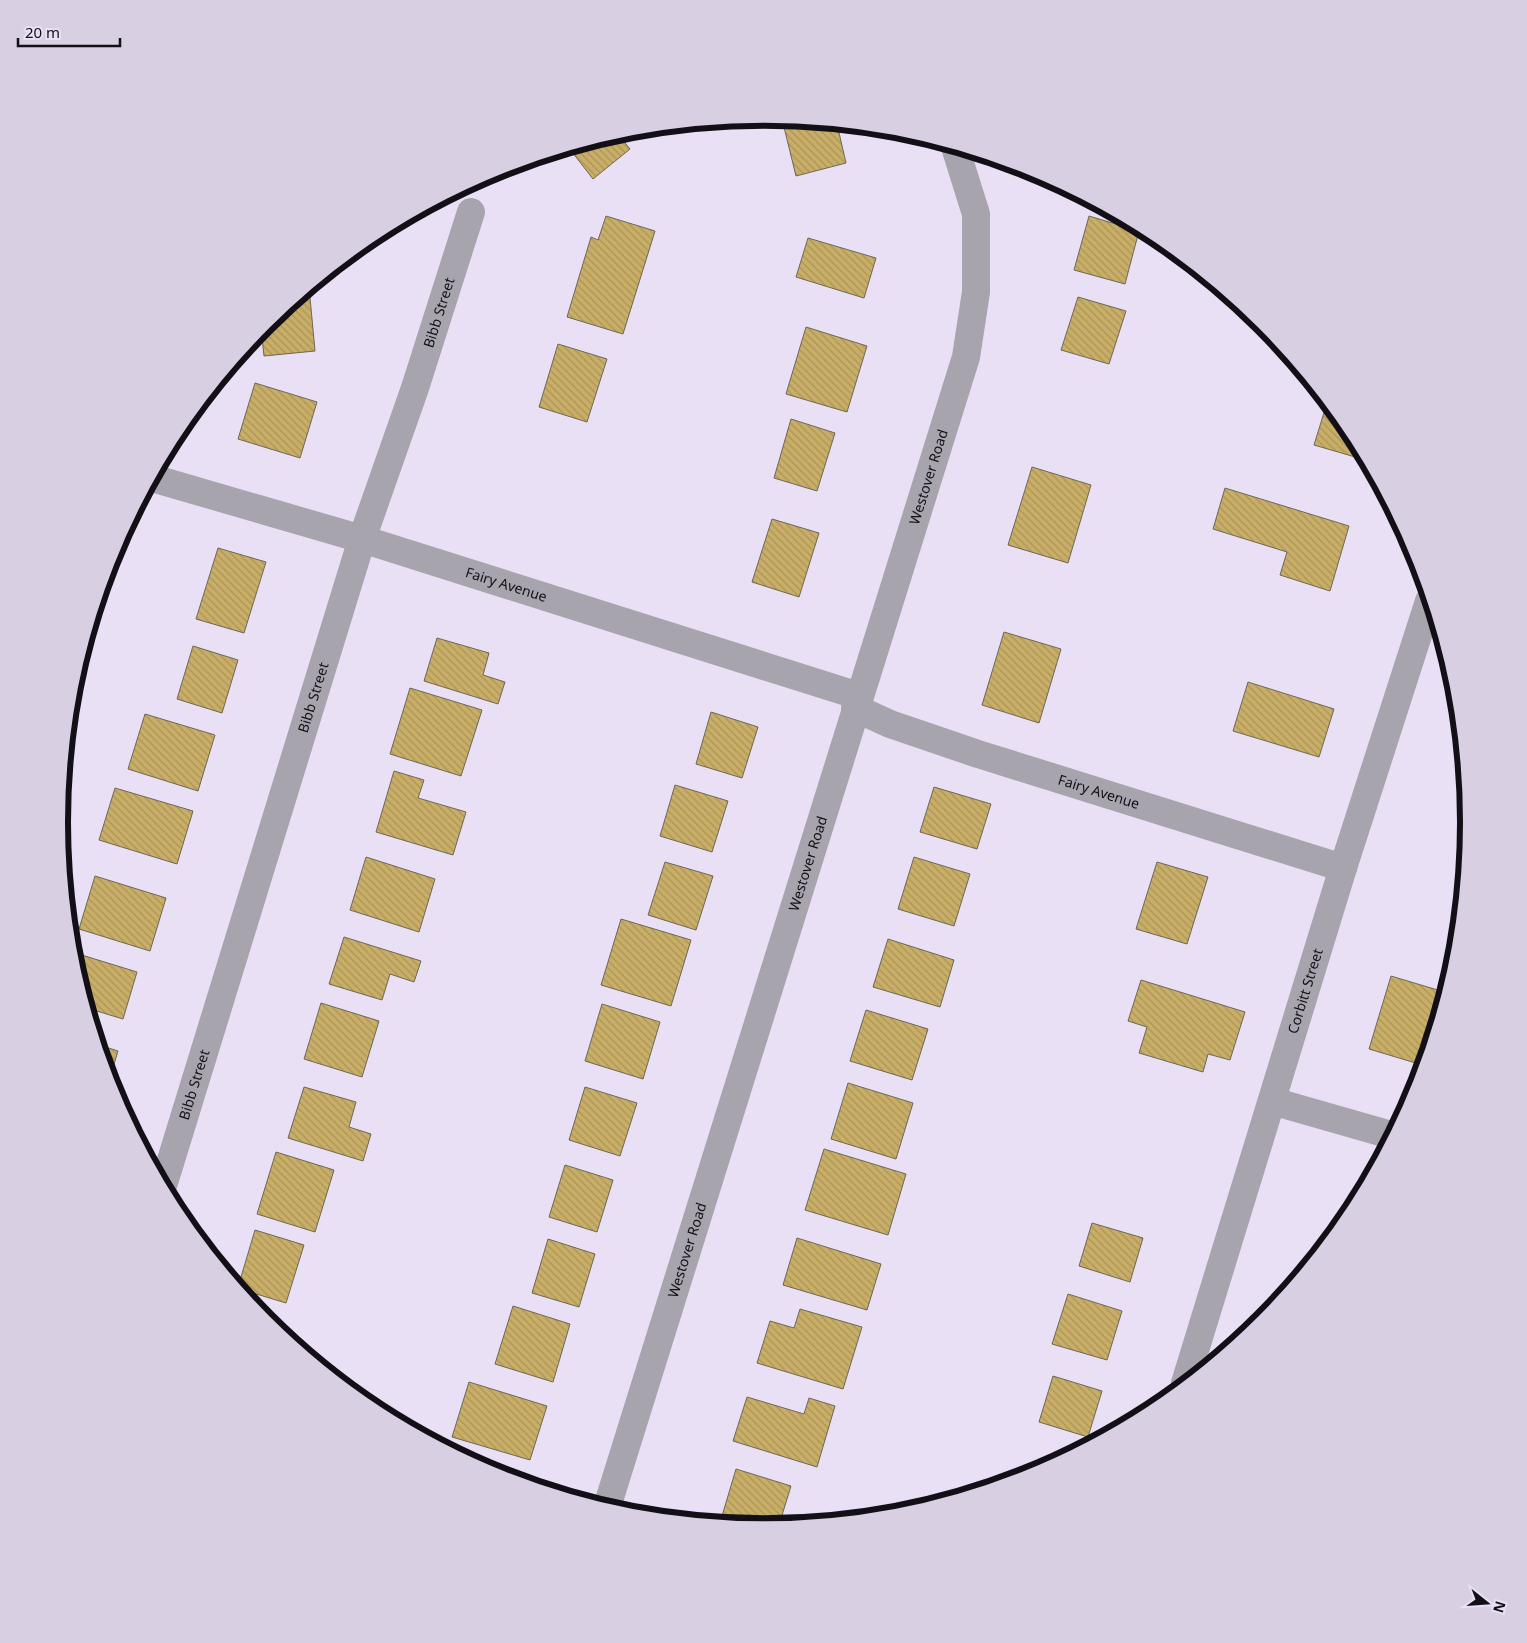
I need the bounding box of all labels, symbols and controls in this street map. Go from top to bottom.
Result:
scale bar [18,15,120,47]
text: 20 m [25,22,60,42]
street label: Bibb Street [418,275,459,350]
street label: Westover Road [904,427,952,527]
street label: Fairy Avenue [463,562,550,606]
street label: Bibb Street [293,660,333,735]
street label: Fairy Avenue [1056,770,1142,813]
street label: Westover Road [784,813,831,913]
street label: Corbitt Street [1283,946,1327,1036]
street label: Bibb Street [174,1047,213,1122]
street label: Westover Road [663,1200,710,1300]
north arrow [1462,1578,1512,1628]
text: N [1489,1599,1511,1615]

